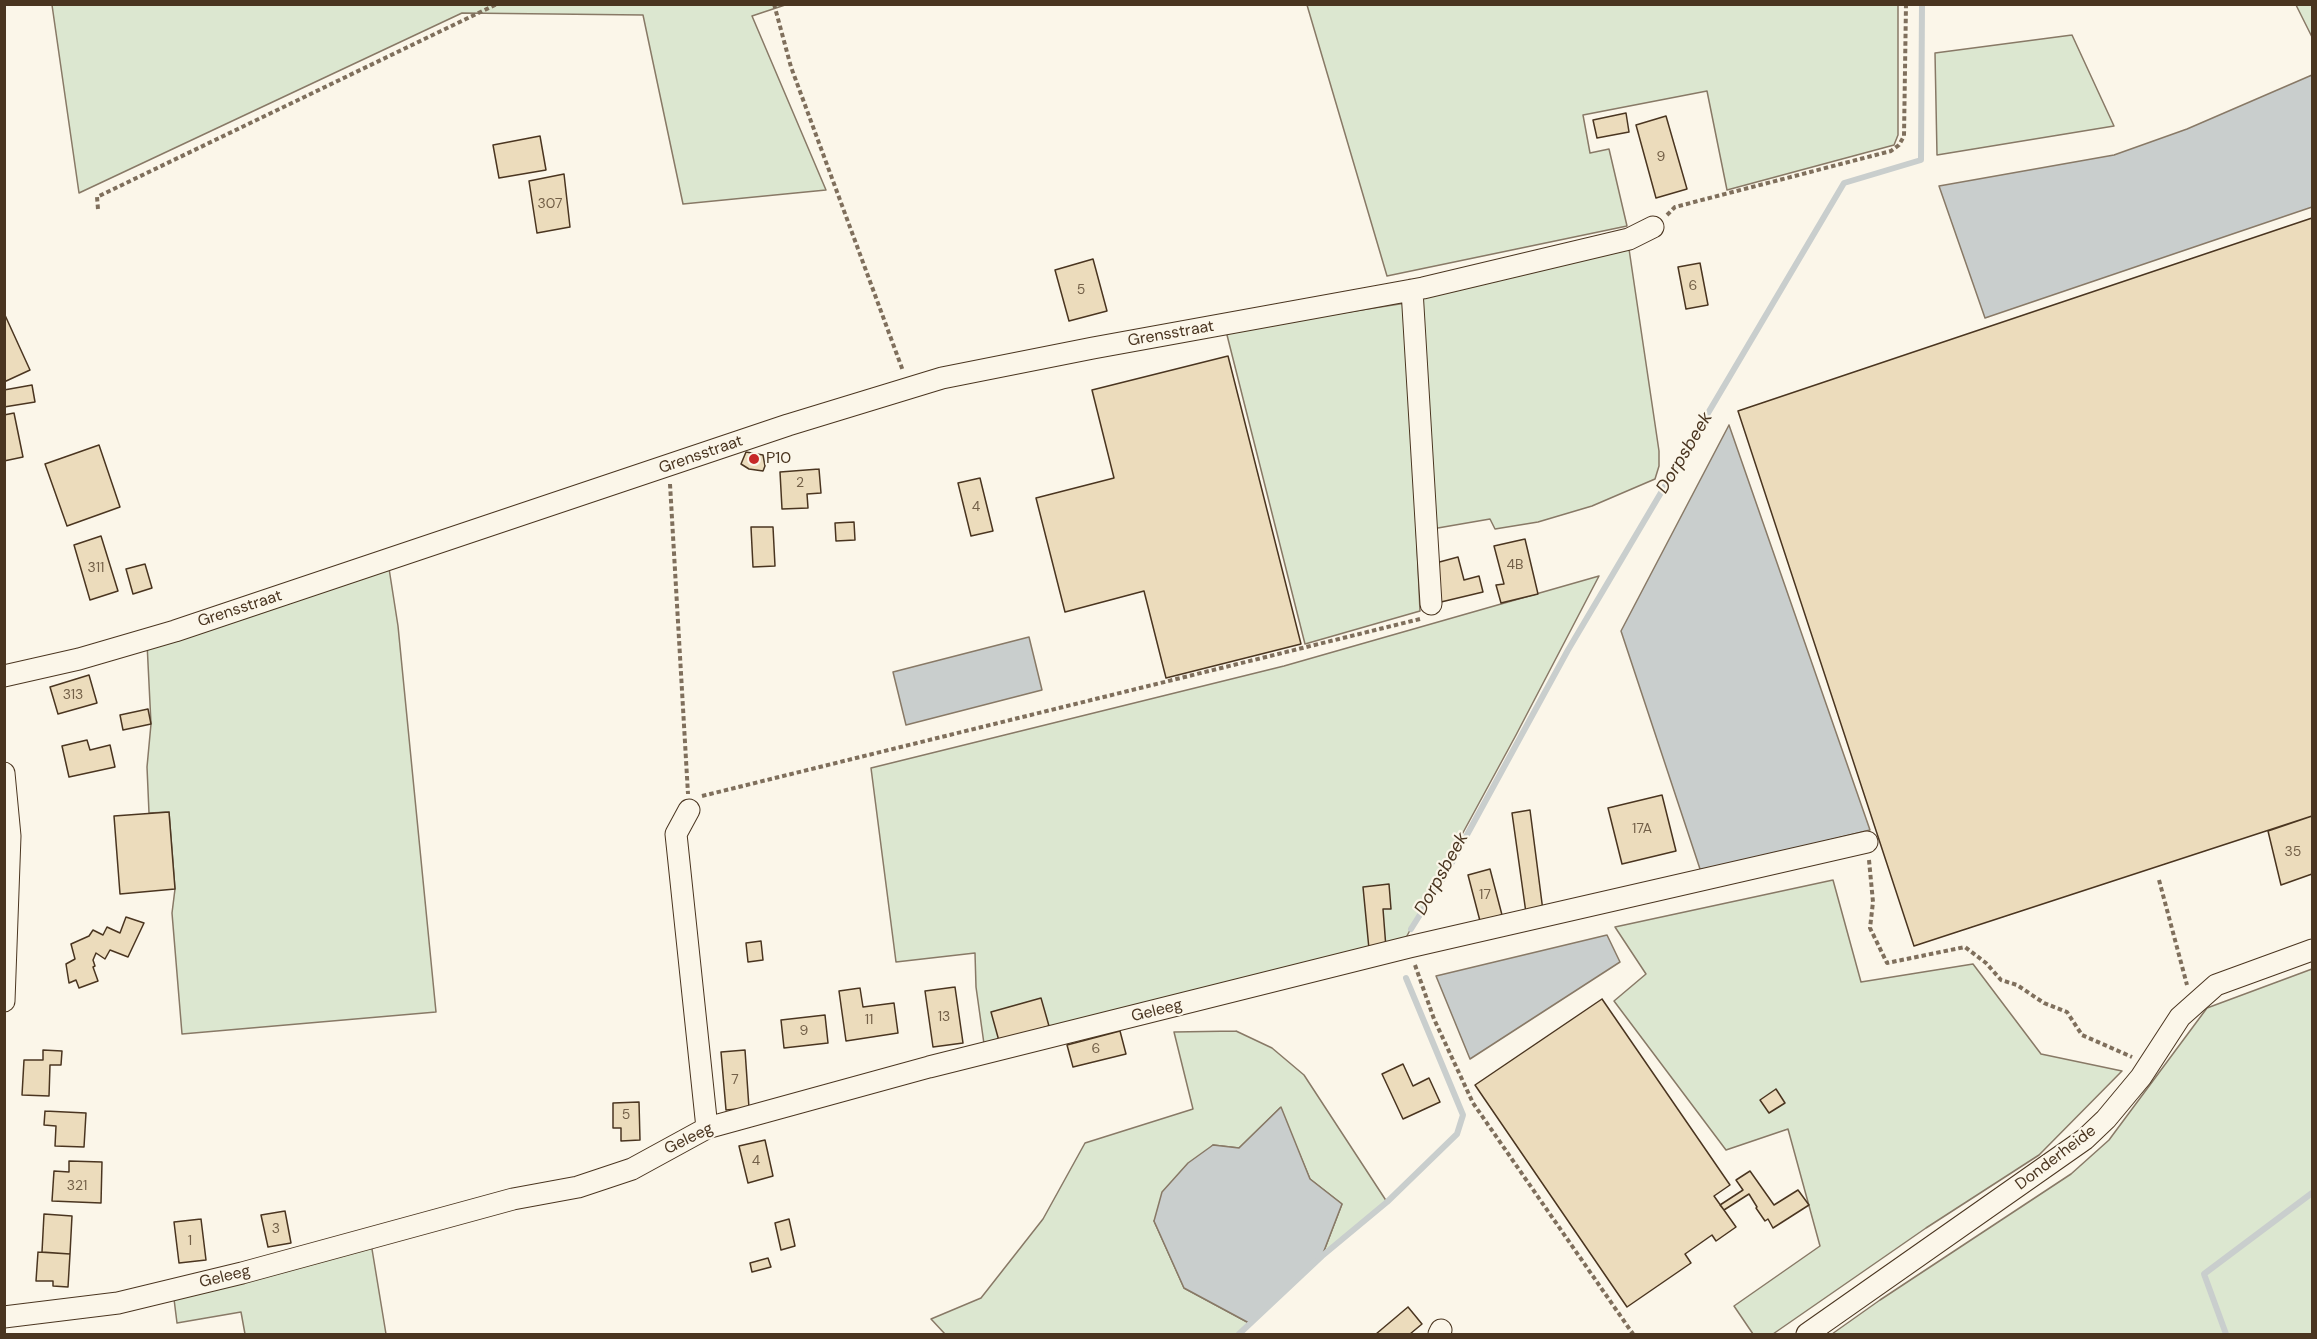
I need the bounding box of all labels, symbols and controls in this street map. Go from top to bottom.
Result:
house number: 9 [1657,149,1665,165]
house number: 307 [537,196,563,212]
house number: 6 [1689,278,1697,294]
house number: 5 [1077,282,1085,298]
street label: Grensstraat [1126,317,1216,351]
water label: Dorpsbeek [1652,408,1718,498]
street label: Grensstraat [657,432,745,478]
place label: P10 [766,449,791,469]
marker: P10 [747,452,761,466]
house number: 2 [796,475,804,491]
house number: 4 [972,499,980,515]
house number: 4B [1507,557,1523,573]
house number: 311 [88,560,104,576]
street label: Grensstraat [195,586,285,632]
house number: 313 [63,687,83,703]
house number: 17A [1632,821,1652,837]
water label: Dorpsbeek [1410,829,1474,919]
house number: 35 [2285,844,2301,860]
house number: 17 [1479,887,1491,903]
street label: Geleeg [1130,995,1184,1027]
house number: 13 [938,1009,950,1025]
house number: 11 [865,1012,873,1028]
house number: 9 [800,1023,808,1039]
house number: 6 [1092,1041,1100,1057]
house number: 7 [731,1072,739,1088]
house number: 5 [622,1107,630,1123]
street label: Geleeg [661,1119,717,1159]
street label: Donderheide [2012,1121,2100,1195]
house number: 4 [752,1153,760,1169]
house number: 321 [67,1178,87,1194]
house number: 3 [272,1221,280,1237]
house number: 1 [188,1233,192,1249]
street label: Geleeg [198,1261,252,1293]

